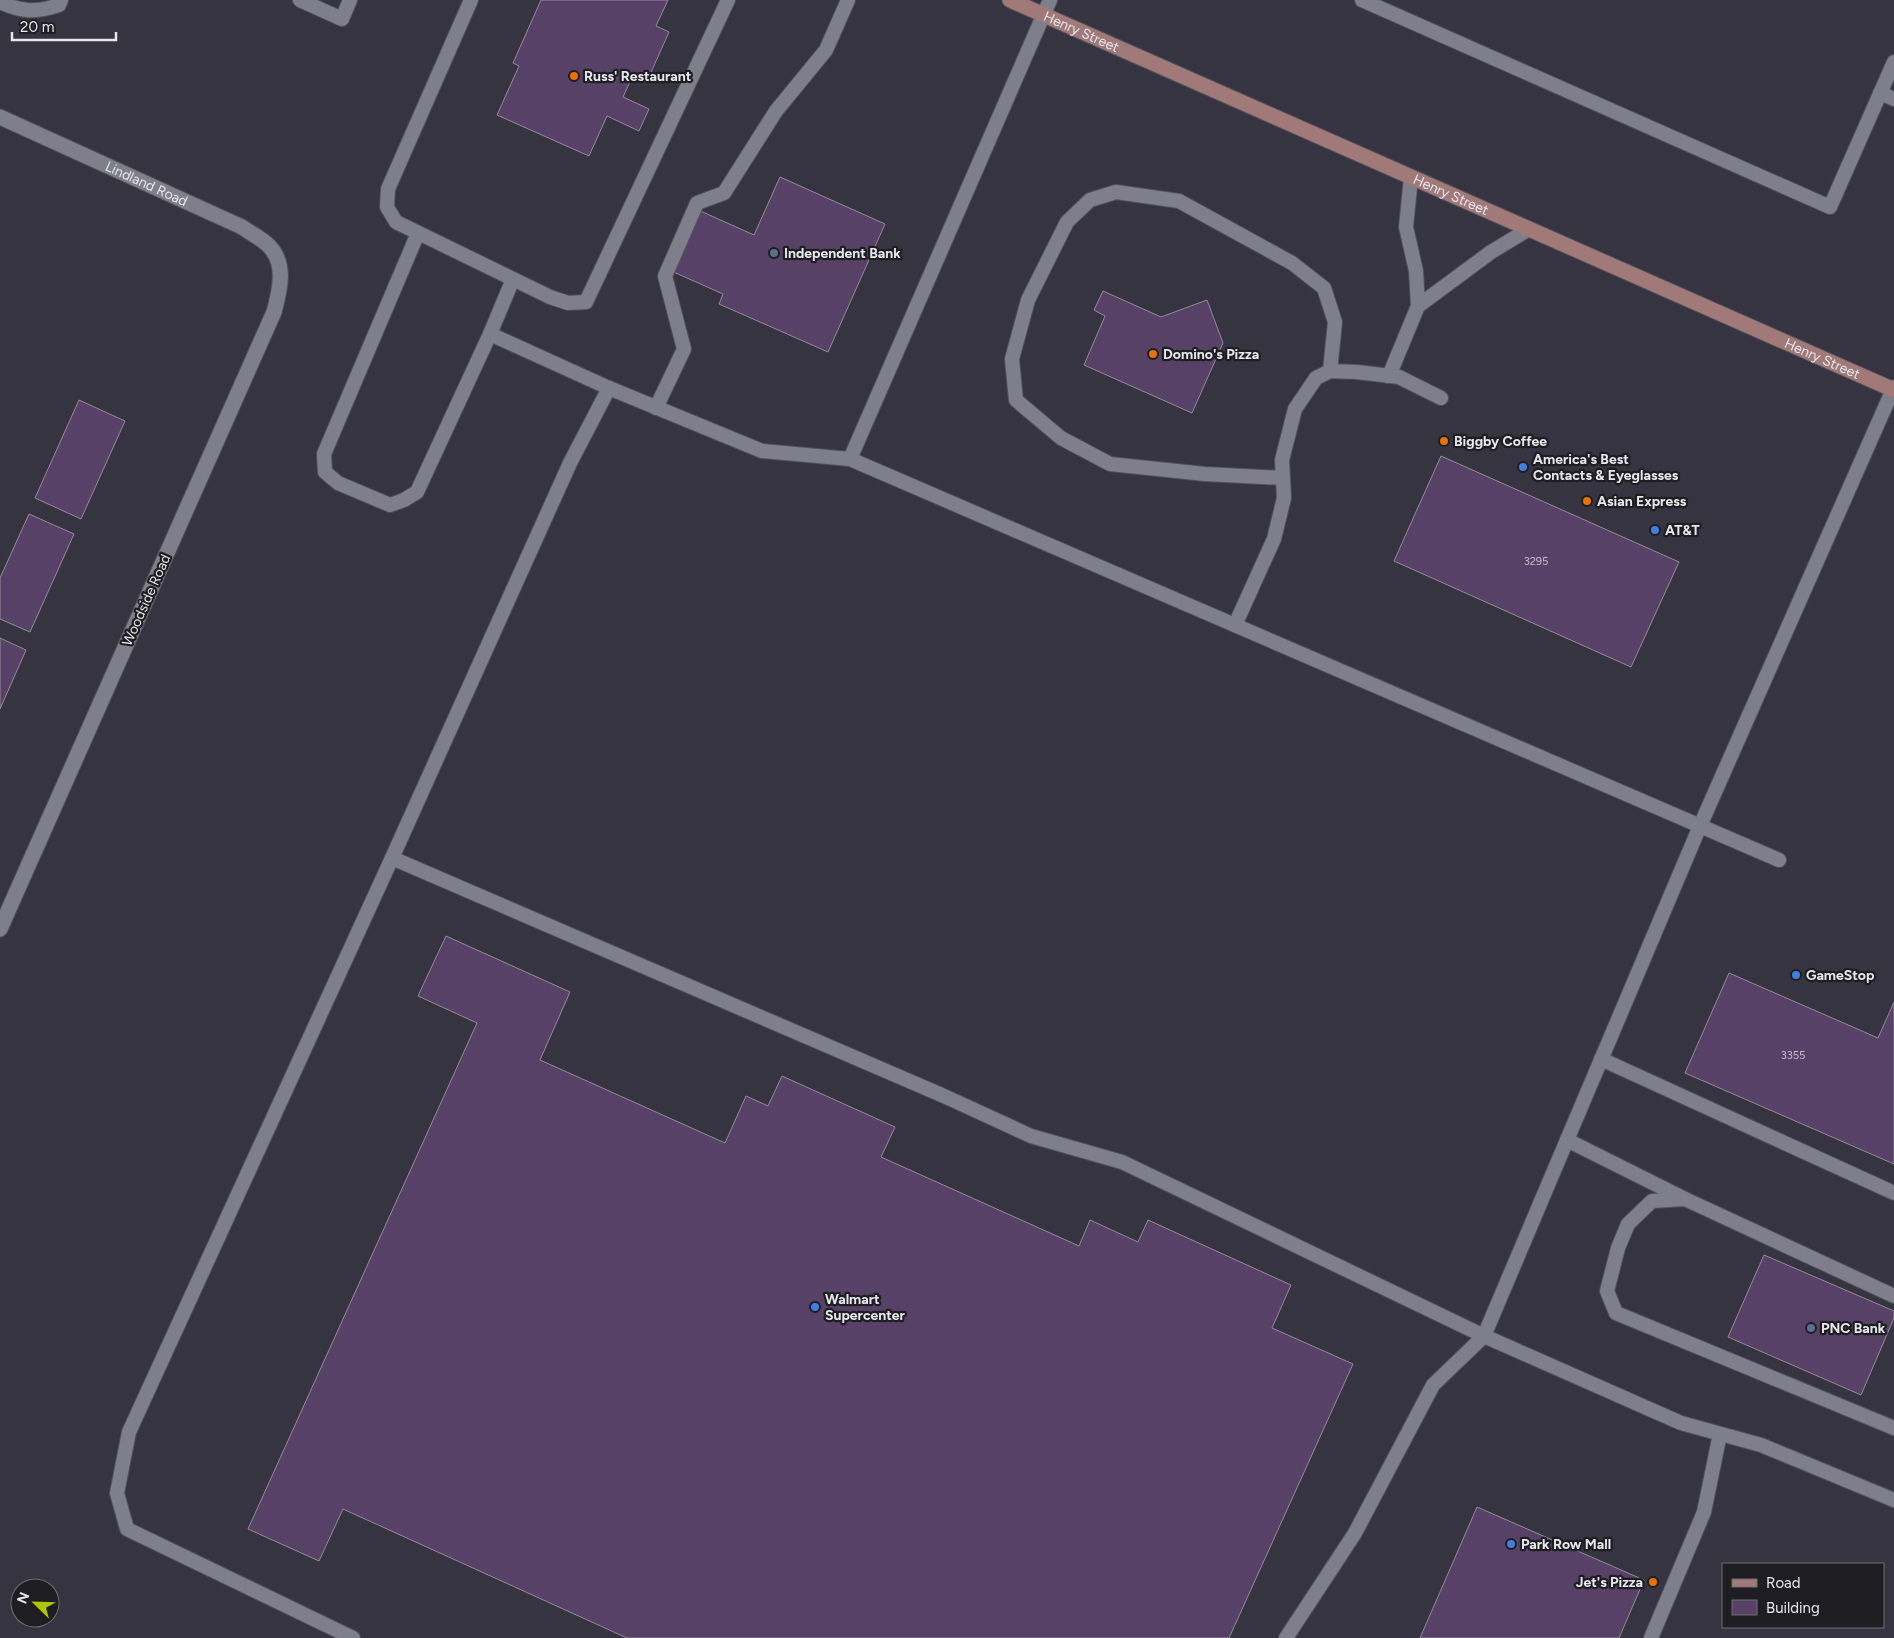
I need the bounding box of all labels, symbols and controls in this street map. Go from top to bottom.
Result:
street label: Henry Street [1041,8,1122,56]
scale bar [12,10,116,42]
text: 20 m [20,18,54,36]
place label: Russ' Restaurant [584,68,692,85]
marker: Russ' Restaurant [568,70,580,82]
street label: Lindland Road [103,158,190,210]
street label: Henry Street [1410,171,1491,219]
place label: Independent Bank [784,245,901,262]
marker: Independent Bank [768,247,780,259]
street label: Henry Street [1782,335,1863,383]
place label: Domino's Pizza [1163,346,1259,363]
marker: Domino's Pizza [1147,348,1159,360]
place label: Biggby Coffee [1454,433,1547,450]
marker: Biggby Coffee [1438,435,1450,447]
place label: America's Best Contacts & Eyeglasses [1533,451,1679,484]
marker: America's Best Contacts & Eyeglasses [1517,461,1529,473]
place label: Asian Express [1597,493,1687,510]
marker: Asian Express [1581,495,1593,507]
place label: AT&T [1665,522,1700,539]
marker: AT&T [1649,524,1661,536]
street label: Woodside Road [119,552,174,649]
house number: 3295 [1524,555,1548,568]
place label: GameStop [1806,967,1874,984]
marker: GameStop [1790,969,1802,981]
house number: 3355 [1781,1049,1805,1062]
place label: Walmart Supercenter [825,1291,906,1324]
marker: Walmart Supercenter [809,1301,821,1313]
place label: PNC Bank [1821,1320,1886,1337]
marker: PNC Bank [1805,1322,1817,1334]
place label: Park Row Mall [1521,1536,1611,1553]
marker: Park Row Mall [1505,1538,1517,1550]
legend [1722,1563,1884,1628]
place label: Jet's Pizza [1576,1574,1643,1591]
text: Road [1766,1574,1801,1592]
marker: Jet's Pizza [1647,1576,1659,1588]
north arrow [10,1578,60,1628]
text: N [14,1590,33,1606]
text: Building [1766,1599,1820,1617]

